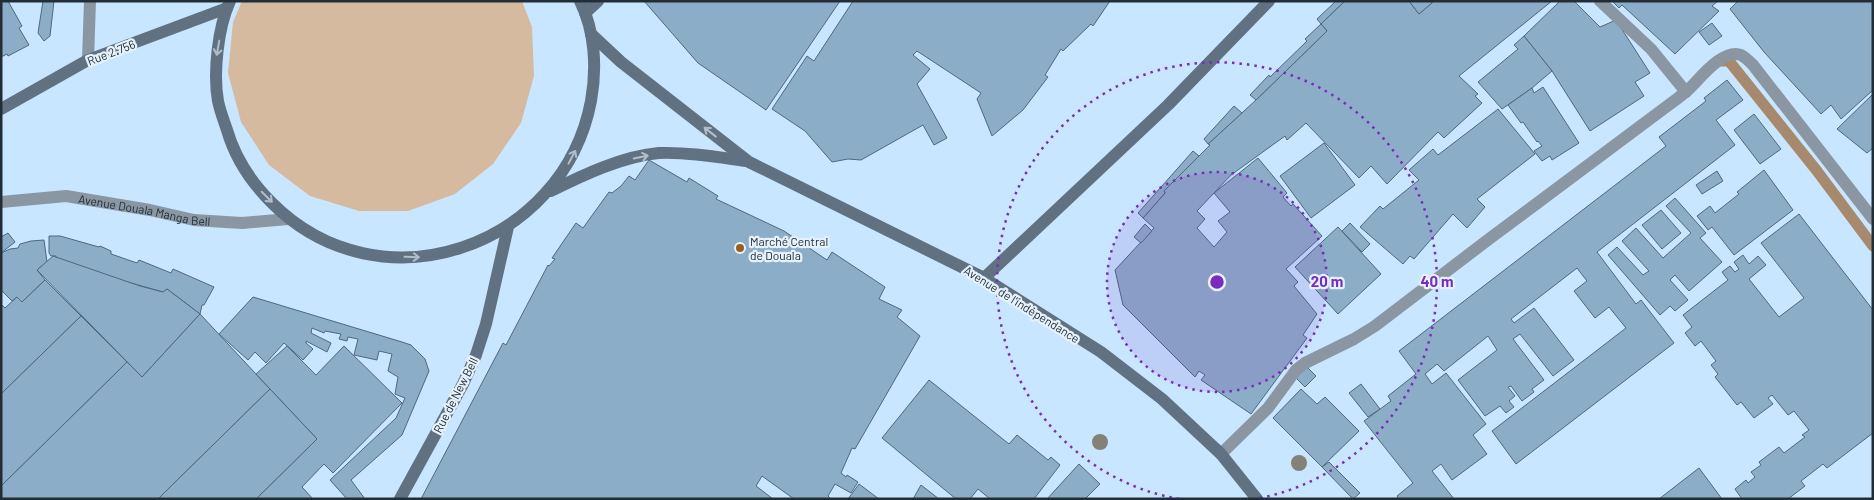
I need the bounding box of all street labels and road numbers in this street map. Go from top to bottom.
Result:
street label: Rue 2.756 [85,36,137,68]
street label: Avenue Douala Manga Bell [77,191,211,228]
street label: Avenue de l'indépendance [962,263,1082,345]
street label: Rue de New Bell [430,355,480,435]

